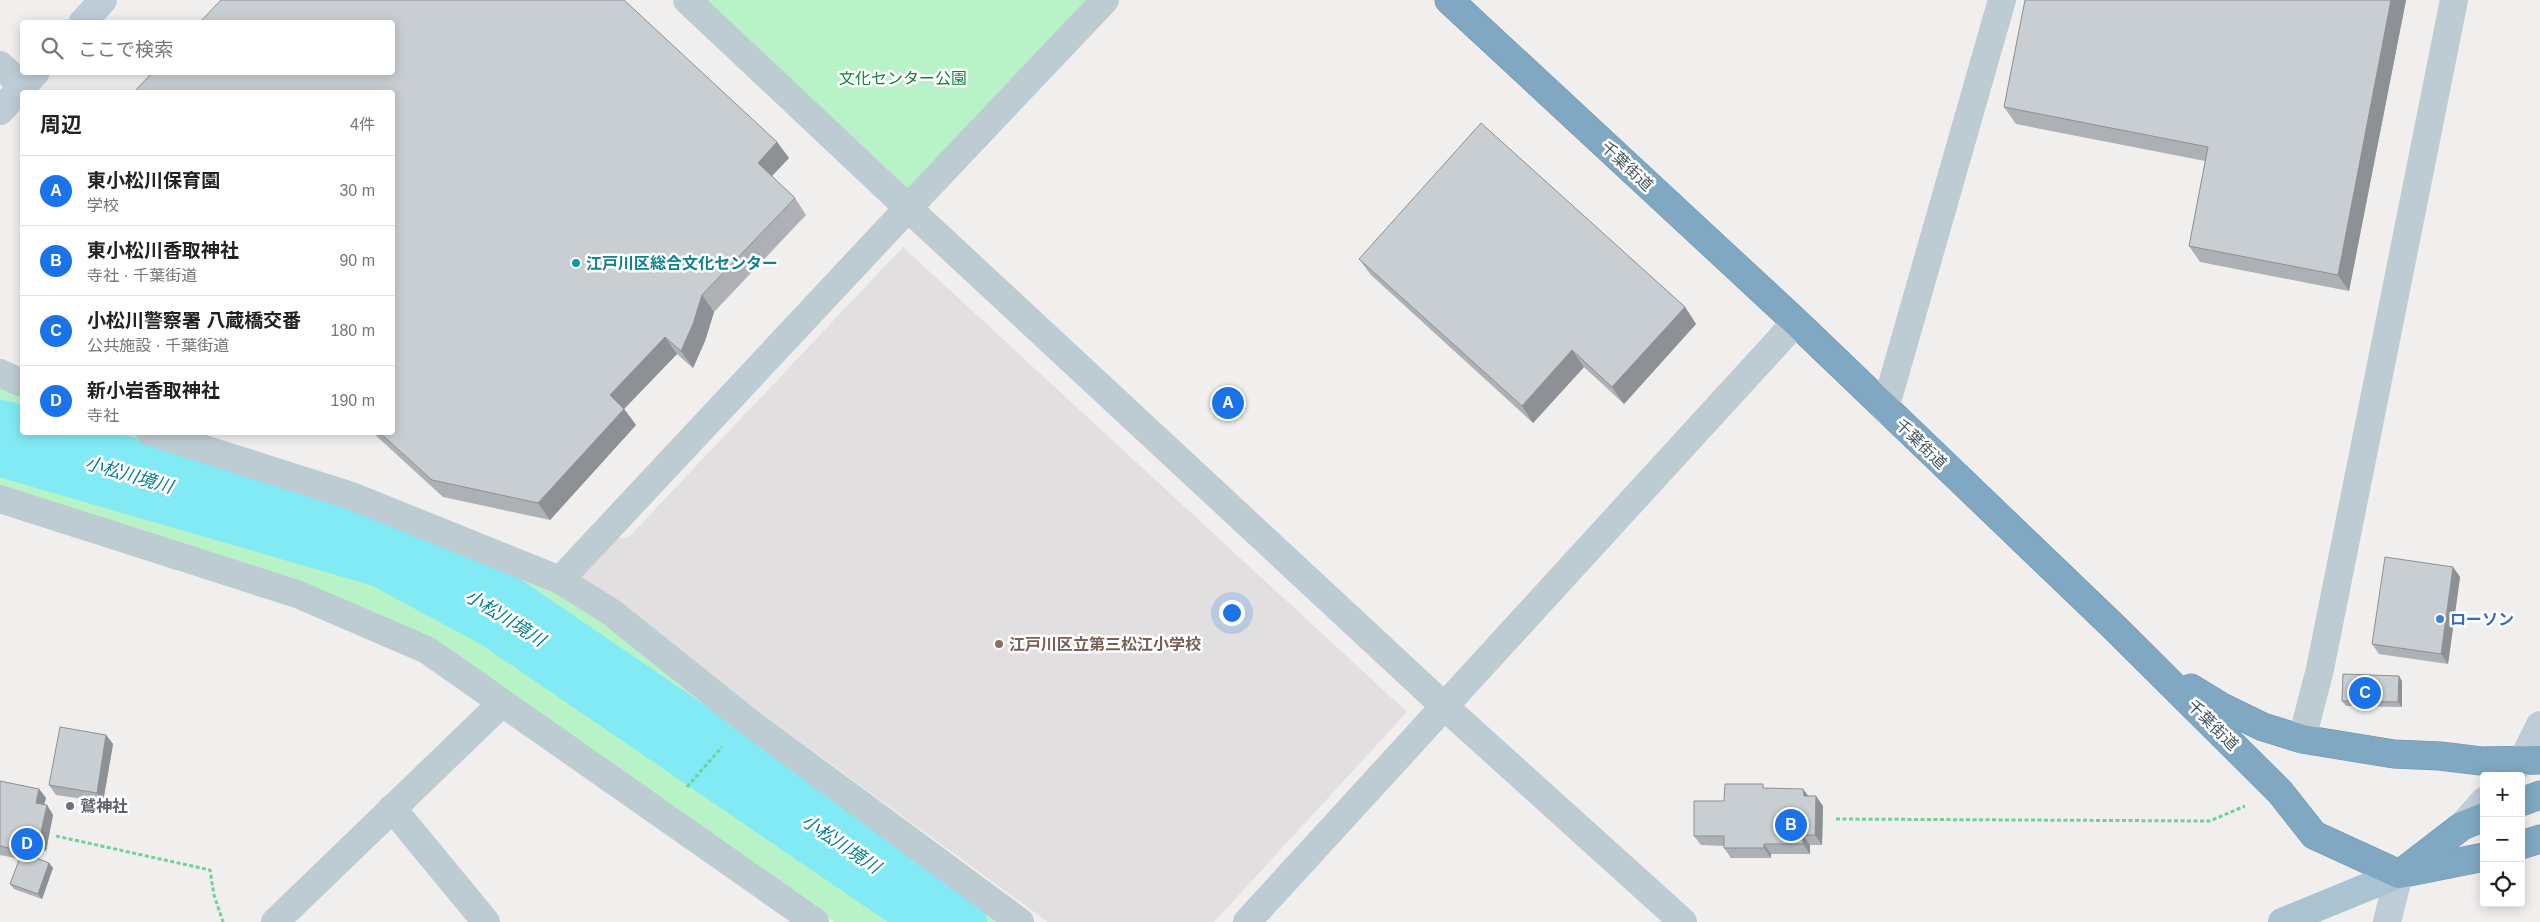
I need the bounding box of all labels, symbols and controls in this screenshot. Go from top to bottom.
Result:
search box [20,20,395,75]
icon: search [38,34,66,62]
text: ここで検索 [78,39,173,60]
park label: 文化センター公園 [839,70,967,87]
text: 周辺 [40,113,82,136]
text: 4件 [350,116,375,133]
street label: 千葉街道 [1598,138,1656,194]
text: 東小松川保育園 [87,170,220,191]
text: A [50,182,62,199]
text: 30 m [339,182,375,199]
text: 学校 [87,197,119,214]
text: 東小松川香取神社 [87,240,239,261]
text: B [50,252,62,269]
text: 90 m [339,252,375,269]
place label: 江戸川区総合文化センター [586,254,778,272]
marker: 江戸川区総合文化センター [570,257,582,269]
text: 寺社 · 千葉街道 [87,267,197,284]
text: 小松川警察署 八蔵橋交番 [87,310,301,331]
text: C [50,322,62,339]
text: 180 m [331,322,375,339]
text: 公共施設 · 千葉街道 [87,337,229,354]
text: 新小岩香取神社 [87,380,220,401]
pin: A [1212,384,1244,422]
text: D [50,392,62,409]
text: 190 m [331,392,375,409]
text: 寺社 [87,407,119,424]
street label: 千葉街道 [1892,416,1950,472]
water label: 小松川境川 [83,453,177,498]
water label: 小松川境川 [462,586,550,651]
your location [1219,600,1245,626]
place label: ローソン [2450,611,2514,628]
marker: ローソン [2434,613,2446,625]
place label: 江戸川区立第三松江小学校 [1009,636,1201,653]
marker: 江戸川区立第三松江小学校 [993,638,1005,650]
pin: C [2349,674,2381,712]
street label: 千葉街道 [2184,696,2242,754]
map controls [2480,772,2525,907]
button: + [2480,772,2525,817]
place label: 鷲神社 [80,797,128,815]
marker: 鷲神社 [64,800,76,812]
pin: B [1775,806,1807,844]
water label: 小松川境川 [798,811,886,879]
button: − [2480,817,2525,862]
pin: D [11,825,43,863]
button: locate [2480,862,2525,907]

